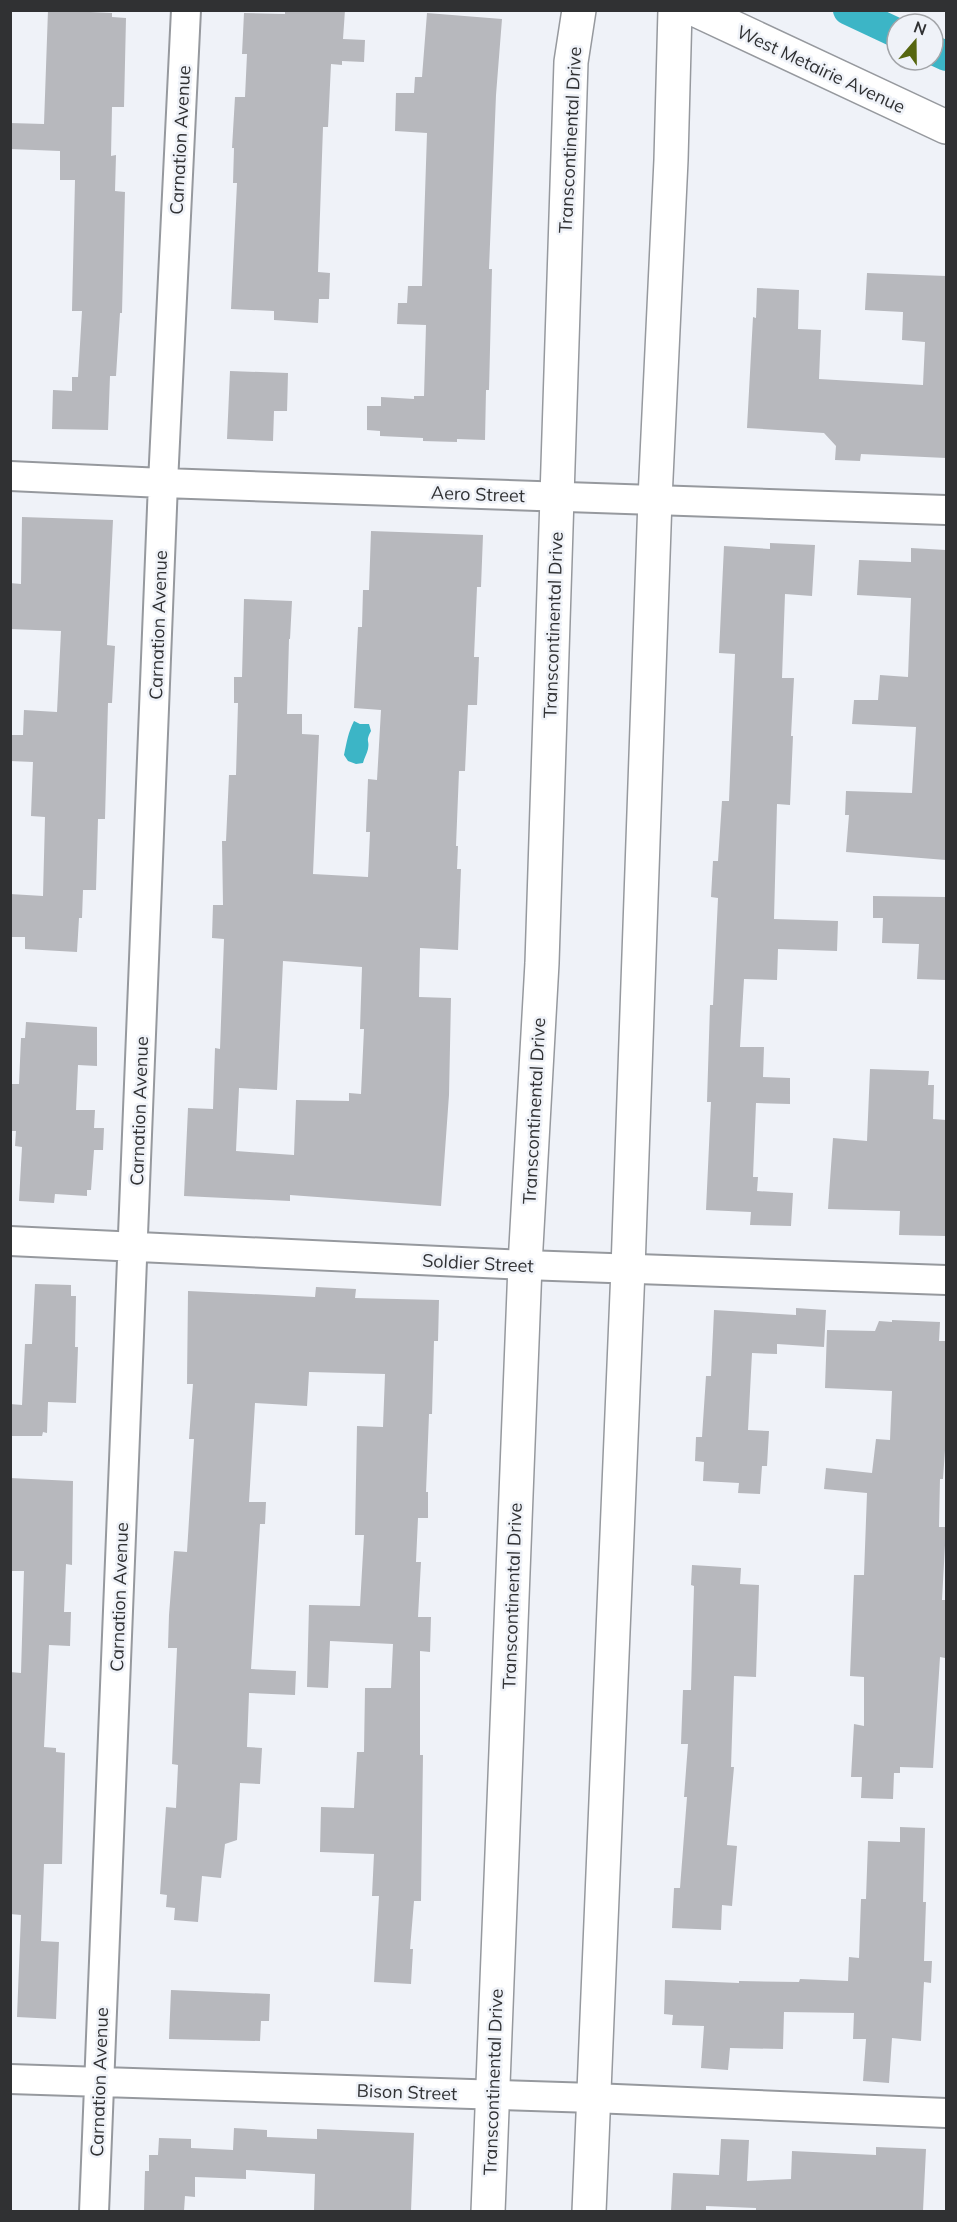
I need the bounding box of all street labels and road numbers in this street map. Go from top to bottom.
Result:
street label: West Metairie Avenue [733,20,909,118]
street label: Transcontinental Drive [554,46,586,234]
street label: Carnation Avenue [165,65,195,215]
street label: Aero Street [431,481,525,507]
street label: Transcontinental Drive [538,531,568,719]
street label: Carnation Avenue [144,550,172,700]
street label: Transcontinental Drive [518,1017,550,1205]
street label: Carnation Avenue [125,1036,153,1186]
street label: Soldier Street [422,1249,534,1277]
street label: Transcontinental Drive [497,1502,527,1690]
street label: Carnation Avenue [105,1522,133,1672]
street label: Transcontinental Drive [478,1988,508,2176]
street label: Carnation Avenue [85,2007,113,2157]
street label: Bison Street [356,2079,458,2105]

